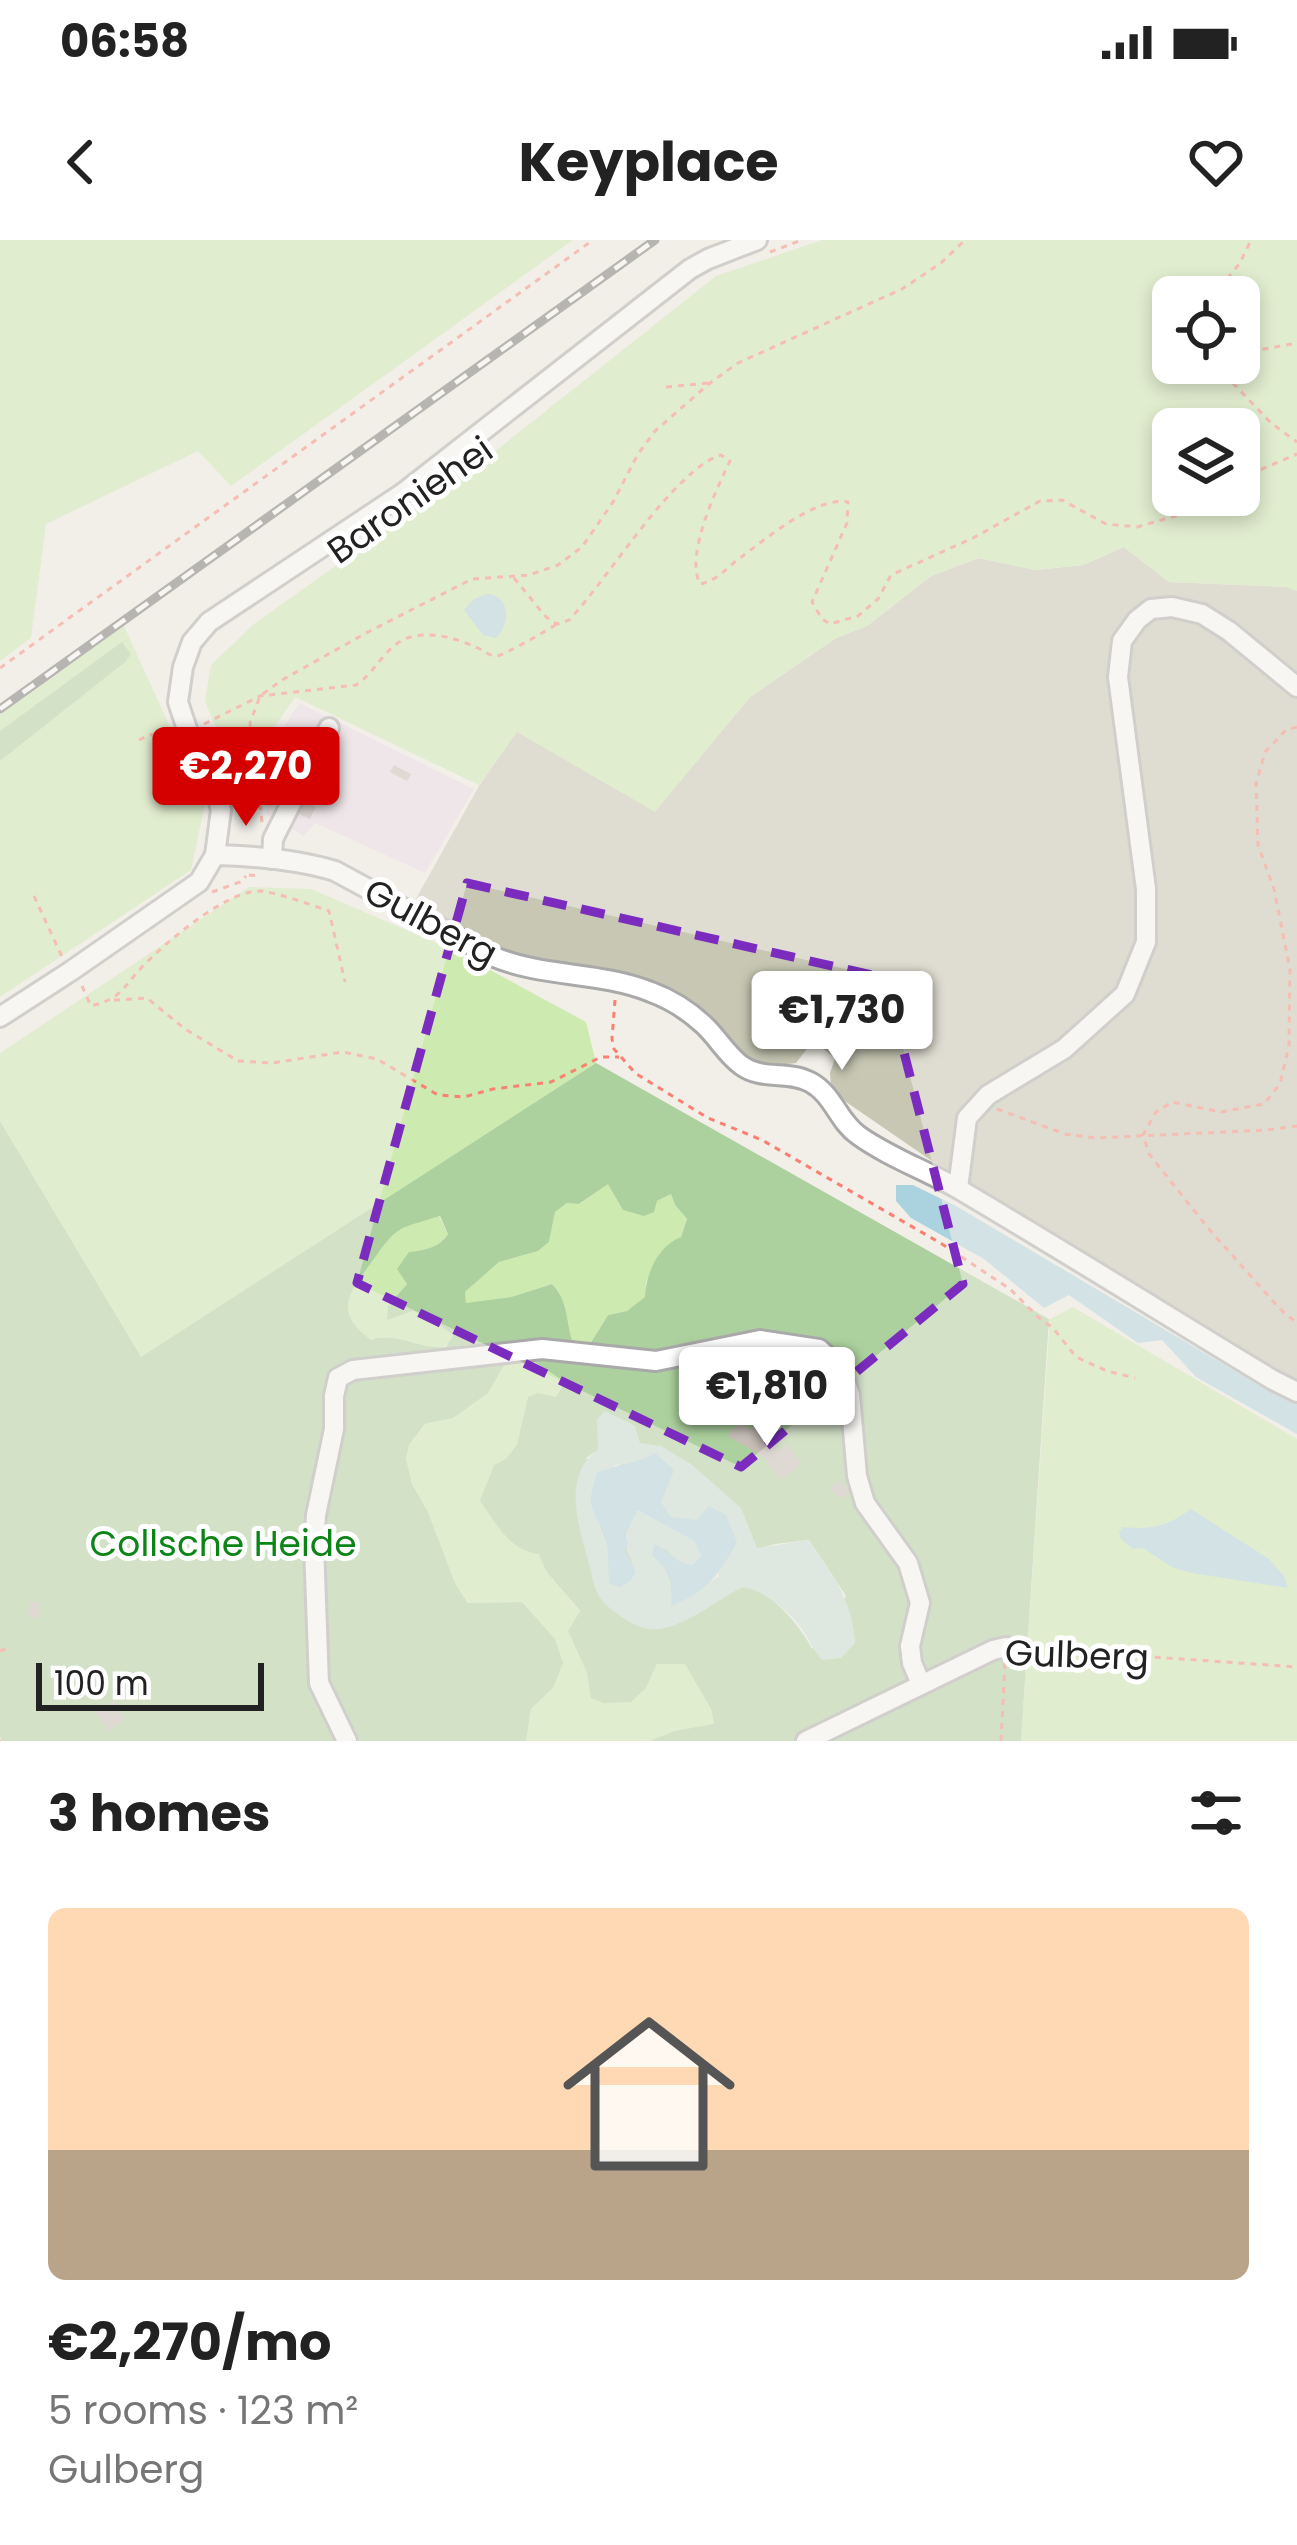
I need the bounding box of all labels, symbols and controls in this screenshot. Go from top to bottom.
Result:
text: 06:58 [60,10,189,73]
text: Keyplace [518,124,779,200]
icon: back [48,129,114,195]
icon: heart [1183,129,1249,195]
map controls [1152,276,1260,516]
button: locate [1152,276,1260,384]
button: layers [1152,408,1260,516]
street label: Baroniehei [317,424,503,576]
pin: €2,270 [148,727,344,829]
text: €2,270 [179,738,313,793]
street label: Gulberg [355,866,507,978]
pin: €1,730 [744,971,940,1073]
text: €1,730 [779,982,905,1037]
pin: €1,810 [669,1347,865,1449]
text: €1,810 [706,1358,828,1413]
park label: Collsche Heide [90,1518,356,1569]
street label: Gulberg [1004,1627,1150,1683]
scale bar [36,1657,264,1710]
text: 100 m [54,1660,149,1707]
text: 3 homes [48,1777,270,1849]
icon: filters [1183,1780,1249,1846]
icon: home [541,1986,757,2202]
text: €2,270/mo [48,2306,332,2378]
text: 5 rooms · 123 m² [48,2383,358,2438]
text: Gulberg [48,2442,204,2497]

